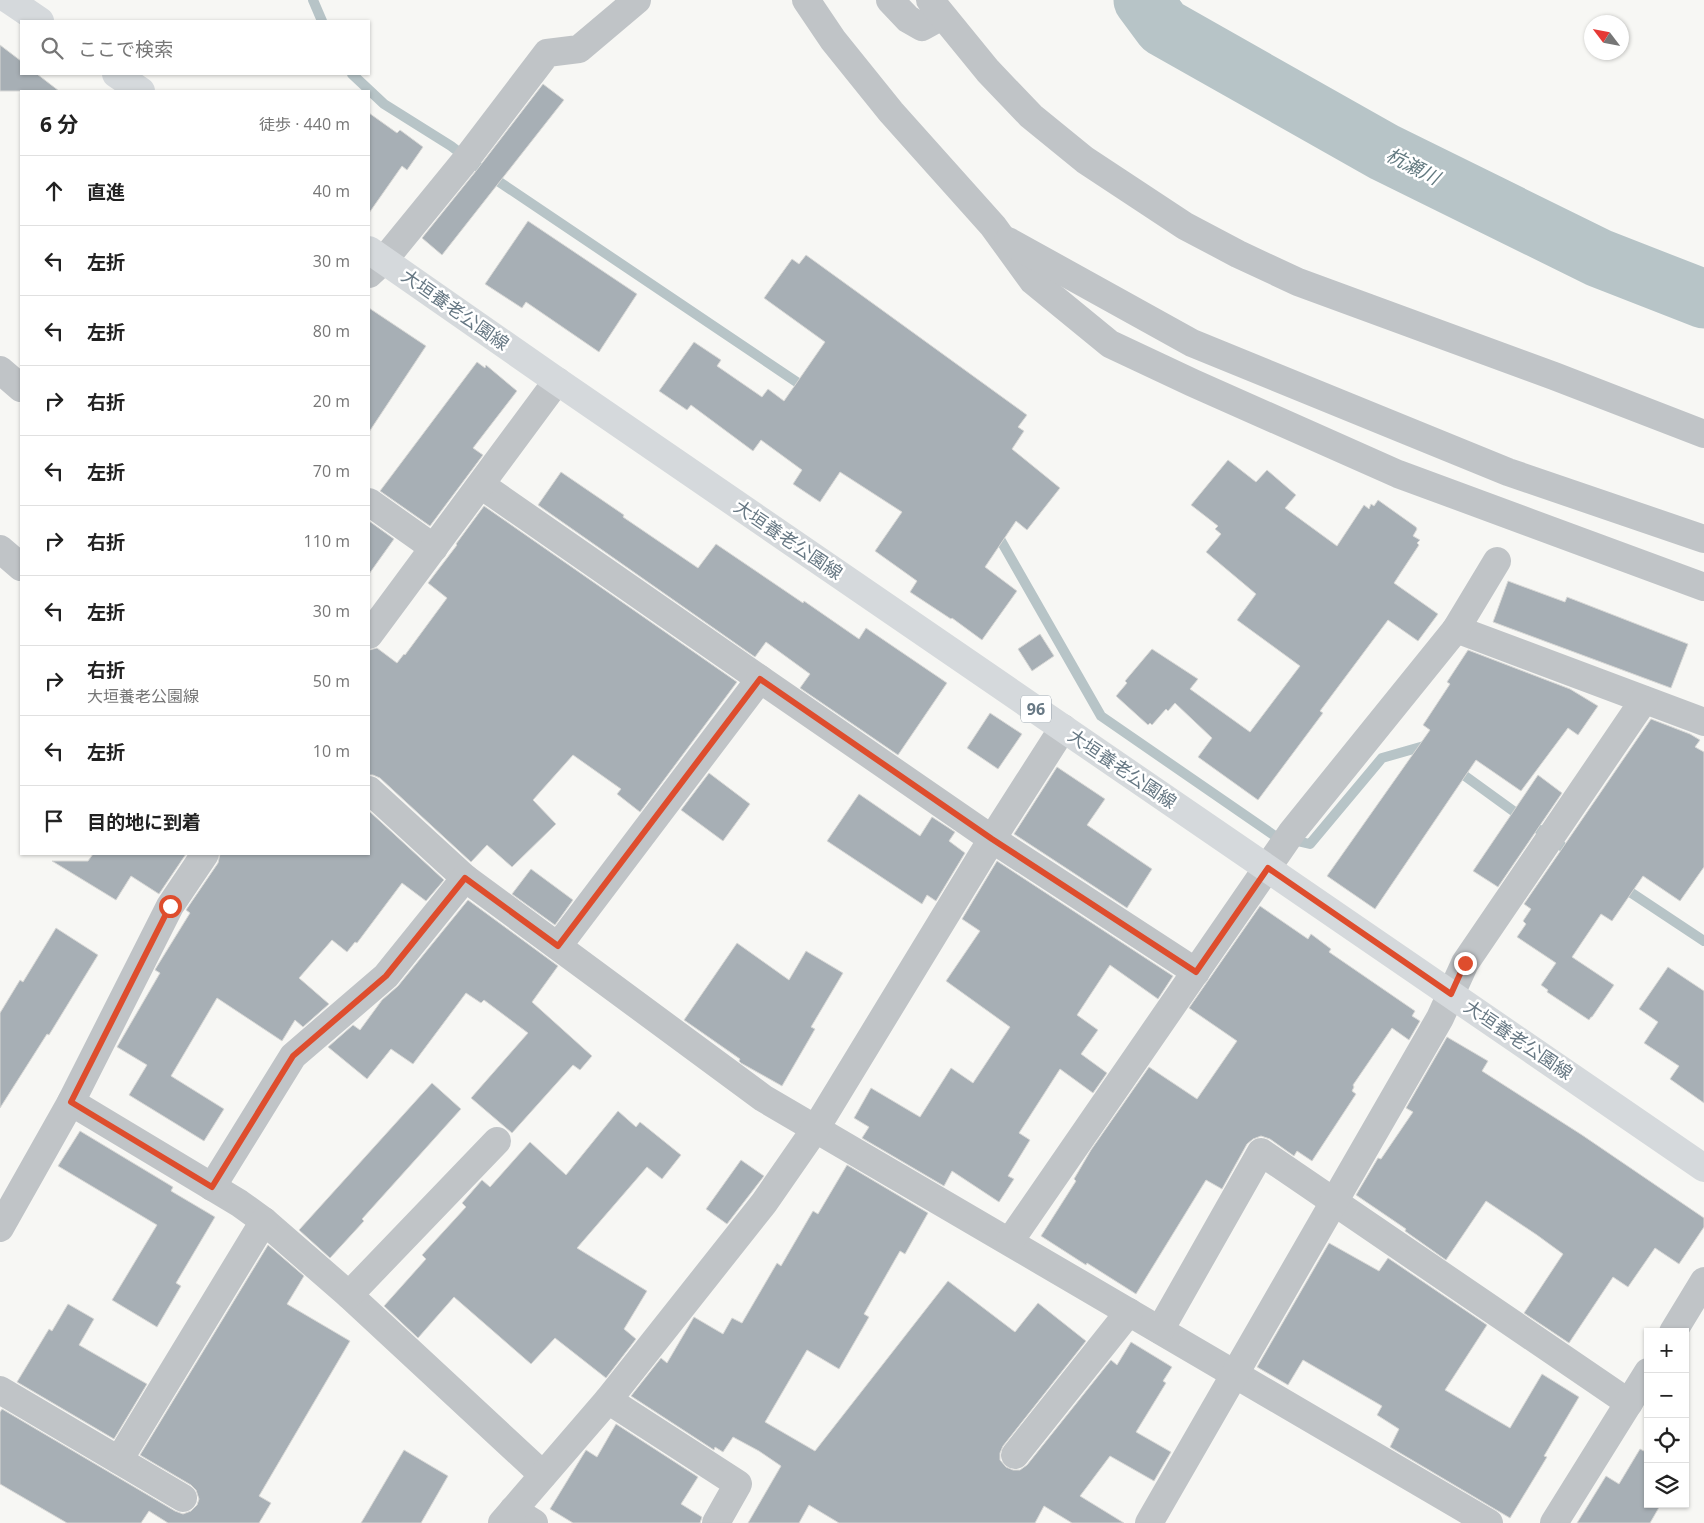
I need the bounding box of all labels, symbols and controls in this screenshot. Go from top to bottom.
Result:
north arrow [1584,15,1629,60]
search box [20,20,370,75]
icon: search [38,34,66,62]
text: ここで検索 [78,36,173,62]
text: 6 分 [40,110,78,138]
text: 徒歩 · 440 m [259,113,350,135]
water label: 杭瀬川 [1382,141,1446,191]
icon: ahead [40,177,68,205]
text: 直進 [87,179,125,205]
text: 40 m [313,180,350,202]
icon: left [40,247,68,275]
text: 左折 [87,249,125,275]
text: 30 m [313,250,350,272]
street label: 大垣養老公園線 [397,263,514,355]
icon: left [40,317,68,345]
text: 左折 [87,319,125,345]
text: 80 m [313,320,350,342]
icon: right [40,387,68,415]
text: 右折 [87,389,125,415]
text: 20 m [313,390,350,412]
icon: left [40,457,68,485]
text: 左折 [87,459,125,485]
text: 70 m [313,460,350,482]
street label: 大垣養老公園線 [730,494,847,584]
icon: right [40,527,68,555]
text: 右折 [87,529,125,555]
text: 110 m [304,530,350,552]
icon: left [40,597,68,625]
text: 左折 [87,599,125,625]
text: 30 m [313,600,350,622]
text: 右折 [87,657,125,683]
icon: right [40,667,68,695]
text: 50 m [313,670,350,692]
text: 大垣養老公園線 [87,685,199,707]
road number: 96 [1021,696,1051,722]
street label: 大垣養老公園線 [1064,723,1181,813]
icon: left [40,737,68,765]
text: 左折 [87,739,125,765]
text: 10 m [313,740,350,762]
icon: arrive [40,807,68,835]
text: 目的地に到着 [87,809,201,835]
route start [159,895,182,918]
route end [1454,952,1477,975]
street label: 大垣養老公園線 [1460,994,1577,1084]
map controls [1644,1328,1689,1508]
button: + [1644,1328,1689,1373]
button: − [1644,1373,1689,1418]
button: locate [1644,1418,1689,1463]
button: layers [1644,1463,1689,1508]

